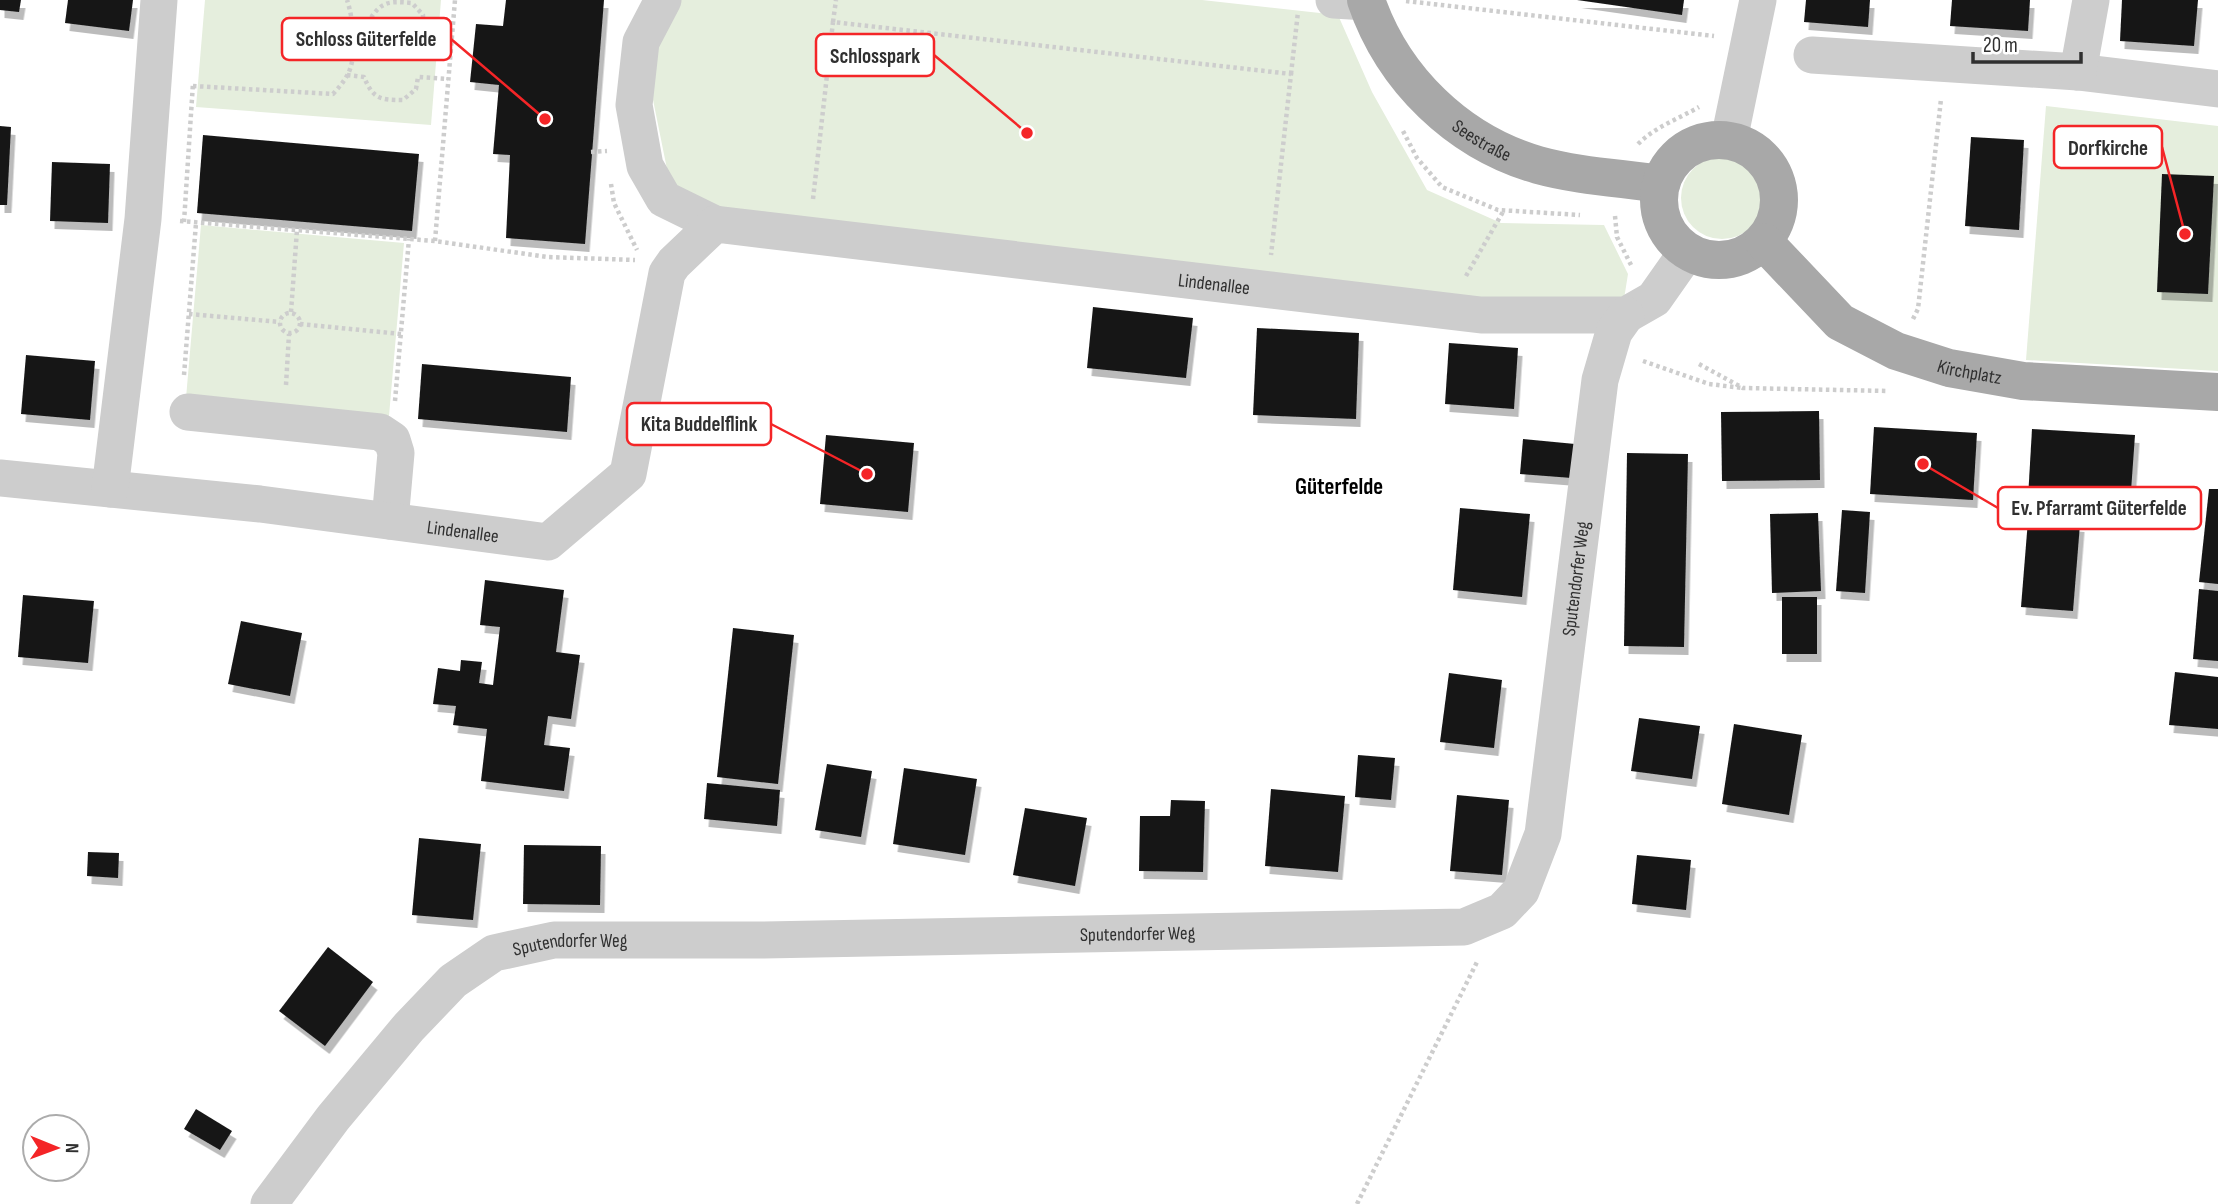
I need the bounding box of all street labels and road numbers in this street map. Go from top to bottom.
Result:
street label: Seestraße [1447,115,1514,167]
street label: Lindenallee [1177,269,1251,300]
street label: Kirchplatz [1934,355,2003,390]
street label: Lindenallee [425,516,500,548]
street label: Sputendorfer Weg [1558,520,1595,637]
street label: Sputendorfer Weg [1080,922,1196,947]
street label: Sputendorfer Weg [511,930,628,962]

